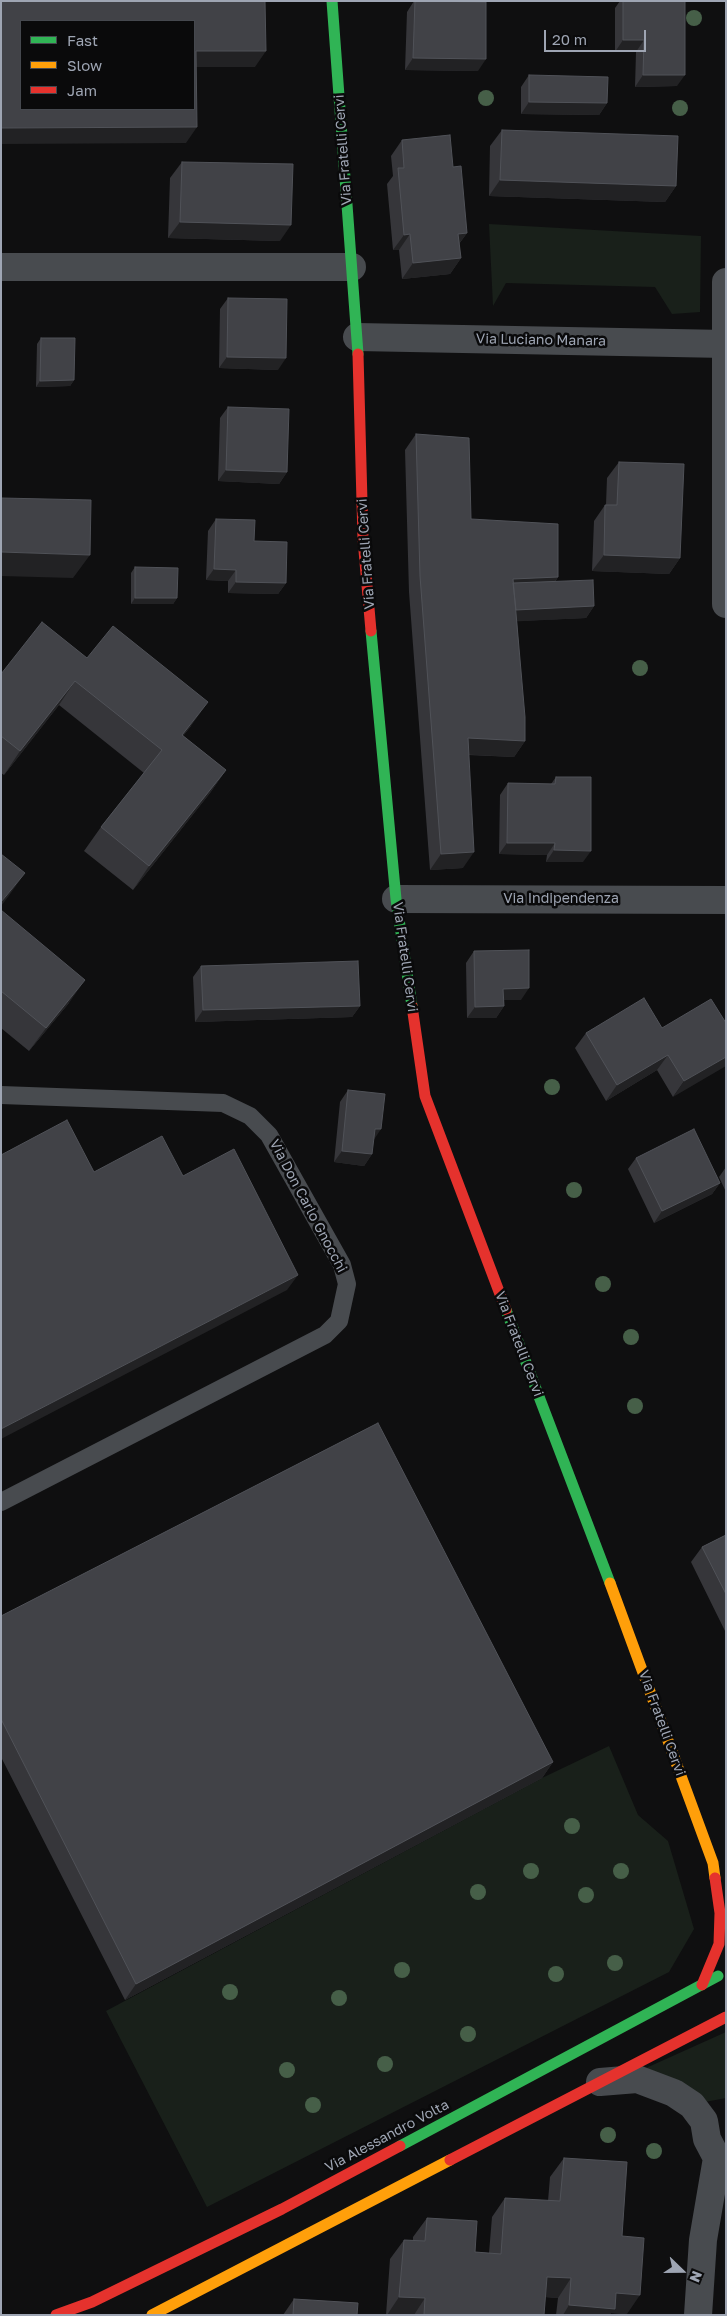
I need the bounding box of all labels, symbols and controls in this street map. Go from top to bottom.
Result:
legend [20,20,195,110]
scale bar [547,20,650,52]
text: 20 m [552,30,587,48]
text: Fast [67,31,98,49]
text: Slow [67,56,102,74]
text: Jam [67,81,97,99]
street label: Via Fratelli Cervi [331,94,355,206]
street label: Via Luciano Manara [476,330,606,350]
street label: Via Fratelli Cervi [354,498,378,610]
street label: Via Indipendenza [503,891,619,907]
street label: Via Fratelli Cervi [389,901,421,1013]
street label: Via Don Carlo Gnocchi [266,1137,350,1275]
street label: Via Fratelli Cervi [491,1289,547,1399]
street label: Via Fratelli Cervi [635,1668,689,1778]
street label: Via Alessandro Volta [322,2096,452,2176]
north arrow [657,2246,707,2296]
text: N [687,2269,706,2285]

